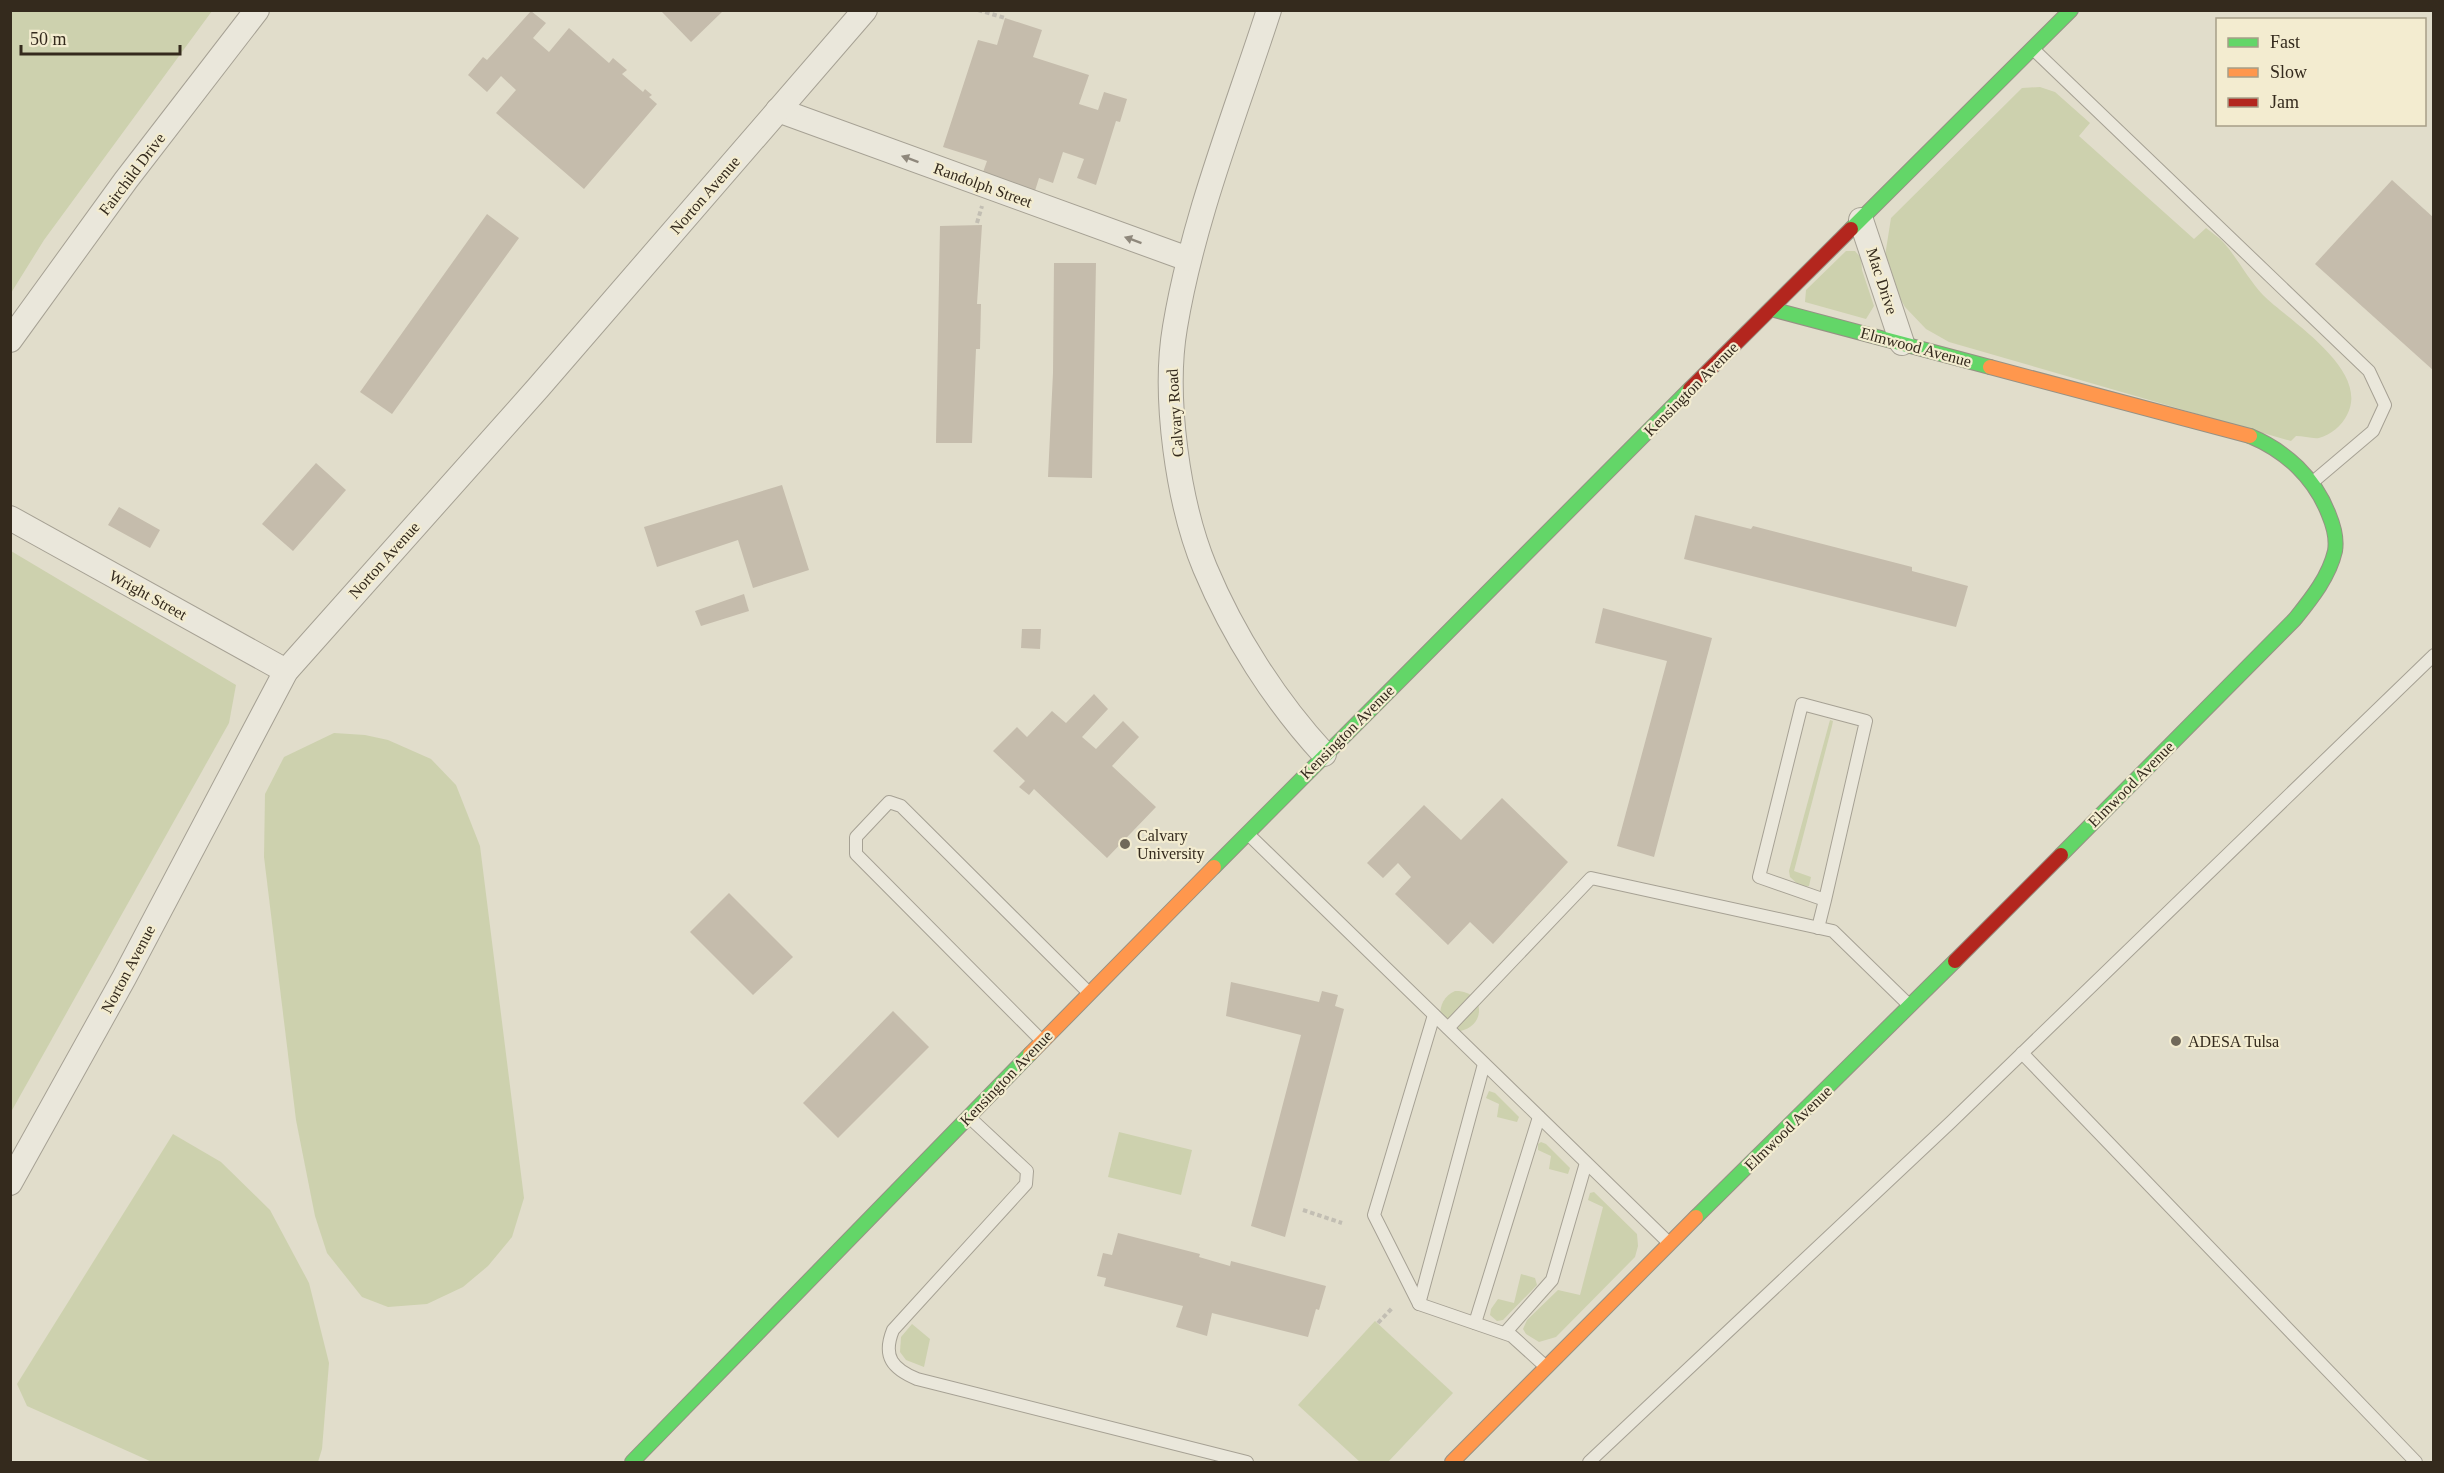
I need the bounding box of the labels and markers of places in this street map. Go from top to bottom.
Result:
place label: Calvary University [1137,827,1205,863]
marker: Calvary University [1118,837,1132,851]
place label: ADESA Tulsa [2188,1033,2279,1050]
marker: ADESA Tulsa [2169,1034,2183,1048]

